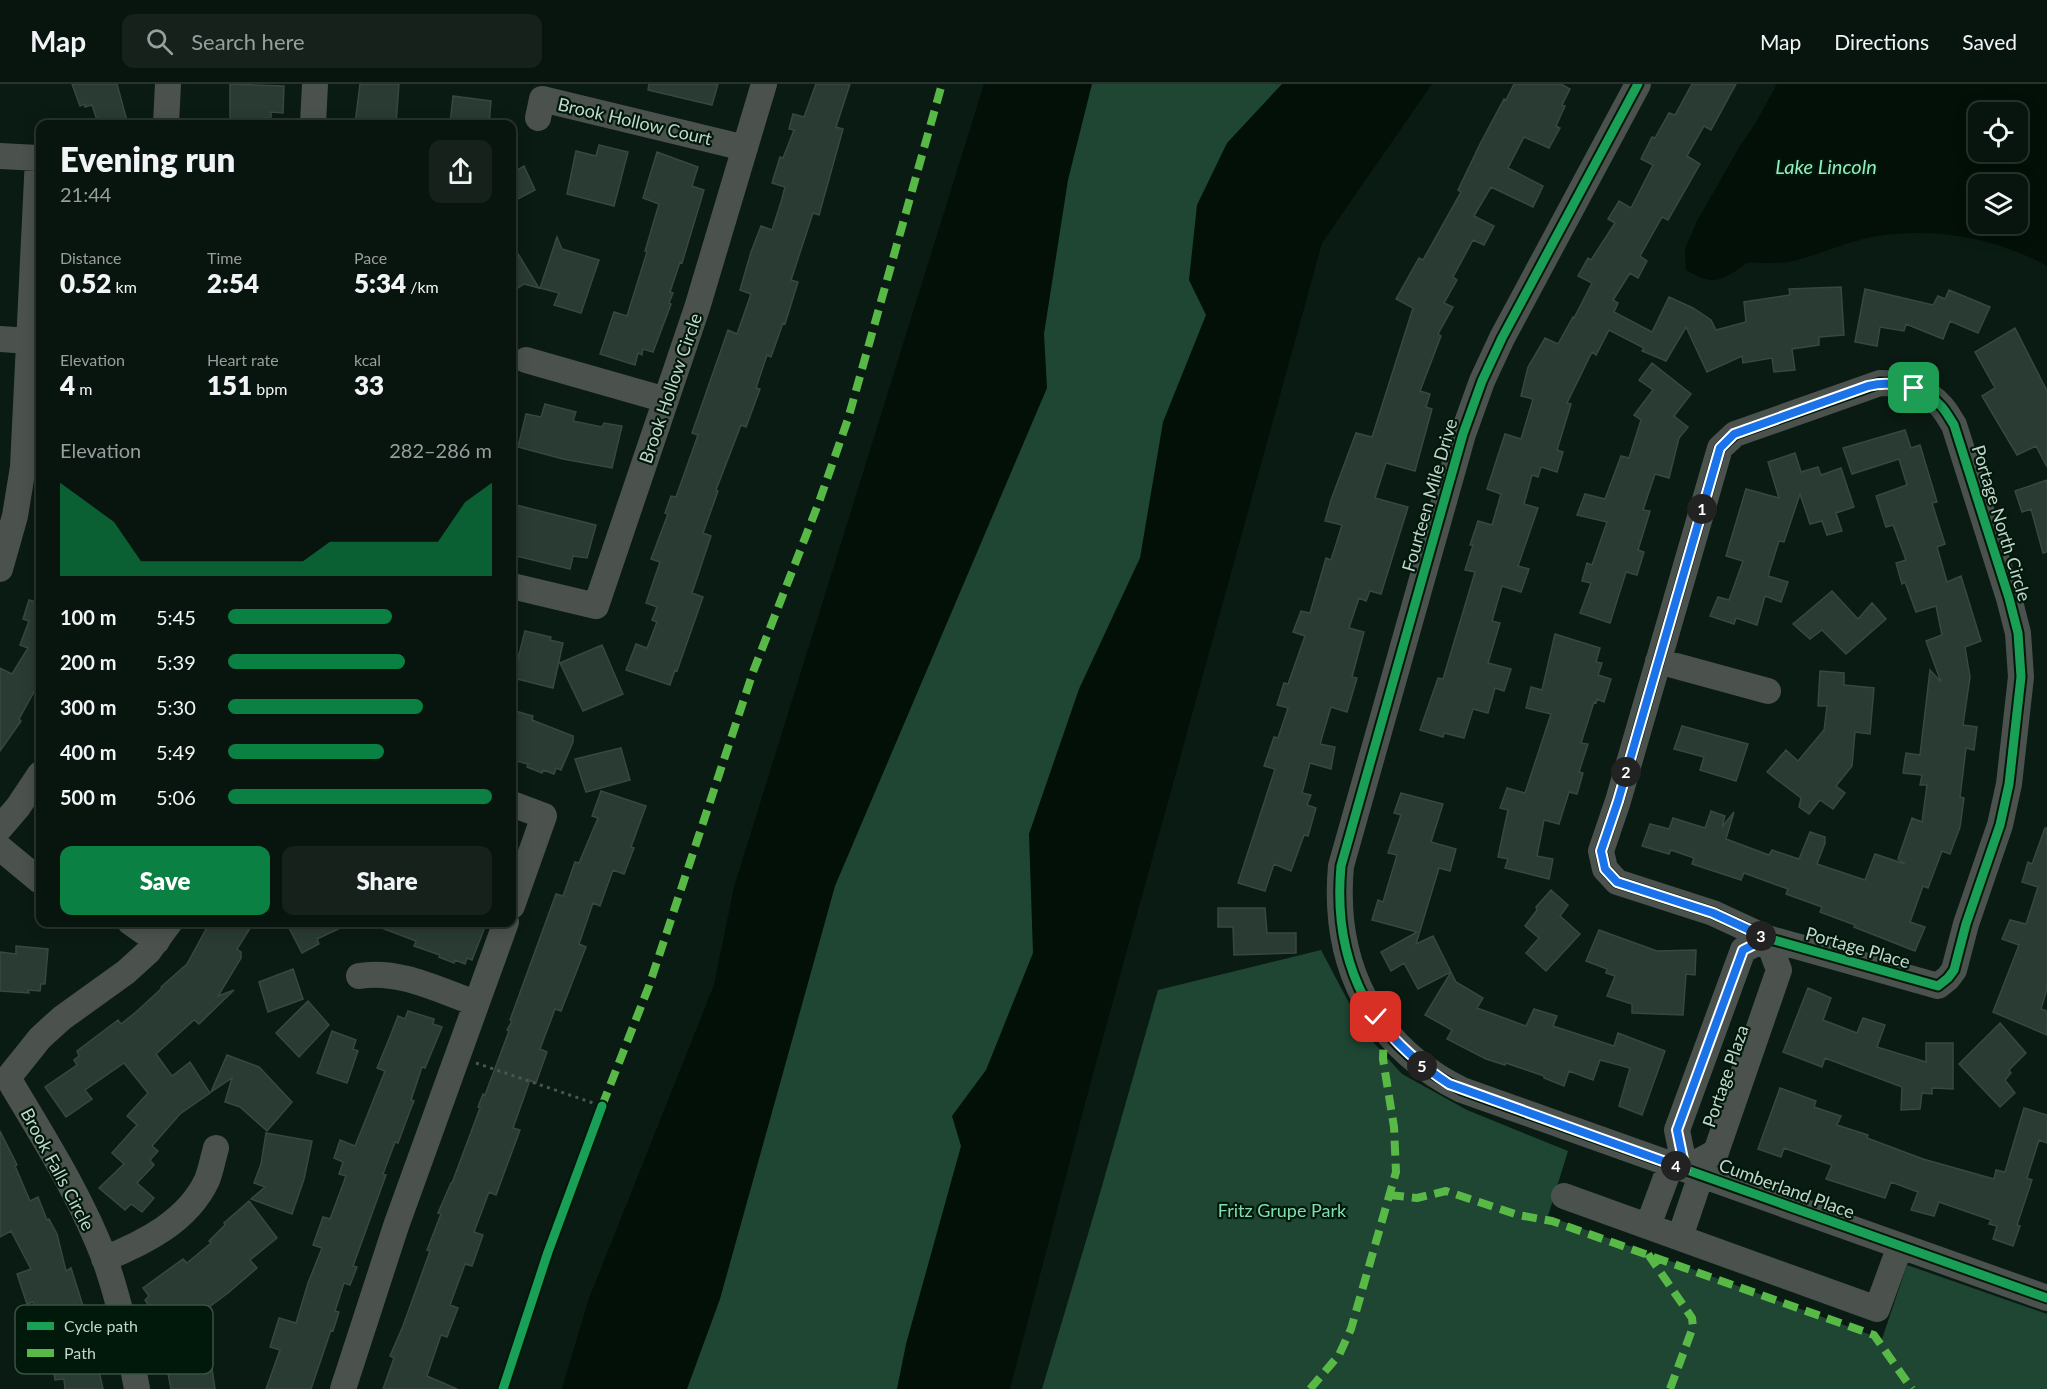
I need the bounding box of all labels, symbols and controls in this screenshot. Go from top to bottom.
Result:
search box [122,14,542,68]
text: Map [30,24,86,58]
icon: search [143,25,176,58]
text: Search here [191,28,305,55]
text: Map [1760,29,1801,54]
text: Directions [1834,29,1929,54]
text: Saved [1962,29,2017,54]
street label: Brook Hollow Court [556,93,715,150]
map controls [1968,102,2028,234]
button: locate [1968,102,2028,162]
text: Evening run [60,139,235,179]
button: share [429,140,492,203]
water label: Lake Lincoln [1775,154,1877,178]
button: layers [1968,174,2028,234]
text: 21:44 [60,182,111,206]
text: Distance [60,248,121,267]
text: Time [207,248,242,267]
text: Pace [354,248,387,267]
text: 0.52 [60,267,111,299]
text: 2:54 [207,267,259,299]
text: 5:34 [354,267,406,299]
text: km [111,277,137,296]
text: /km [406,277,439,296]
street label: Brook Hollow Circle [634,310,706,466]
text: Elevation [60,350,125,369]
text: Heart rate [207,350,279,369]
text: kcal [354,350,381,369]
pin [1888,362,1939,413]
text: 4 [60,369,75,401]
text: 151 [207,369,252,401]
text: 33 [354,369,384,401]
icon: arrive [1897,371,1930,404]
text: m [75,379,92,398]
text: bpm [252,379,287,398]
street label: Fourteen Mile Drive [1397,416,1461,574]
text: Elevation [60,438,141,462]
text: 282–286 m [389,438,492,462]
street label: Portage North Circle [1968,442,2036,604]
pin: 1 [1687,494,1717,524]
text: 1 [1697,499,1707,518]
text: 100 m [60,605,116,629]
text: 5:45 [156,605,196,629]
text: 200 m [60,650,116,674]
text: 5:39 [156,650,196,674]
text: 300 m [60,695,116,719]
text: 5:30 [156,695,196,719]
text: 400 m [60,740,116,764]
text: 5:49 [156,740,196,764]
pin: 2 [1611,757,1641,787]
text: 2 [1621,762,1631,781]
text: 500 m [60,785,116,809]
text: 5:06 [156,785,196,809]
button: Save [60,846,270,915]
button: Share [282,846,492,915]
pin: 3 [1746,921,1776,951]
street label: Portage Place [1803,922,1913,972]
text: 3 [1756,926,1766,945]
pin [1350,991,1401,1042]
icon: check [1359,1000,1392,1033]
street label: Portage Plaza [1697,1022,1753,1130]
pin: 5 [1407,1051,1437,1081]
text: 5 [1417,1056,1427,1075]
street label: Brook Falls Circle [17,1104,99,1234]
pin: 4 [1661,1151,1691,1181]
street label: Cumberland Place [1716,1153,1858,1223]
text: 4 [1671,1156,1681,1175]
park label: Fritz Grupe Park [1218,1199,1347,1221]
legend [15,1305,213,1374]
text: Cycle path [64,1316,138,1335]
text: Path [64,1343,96,1362]

